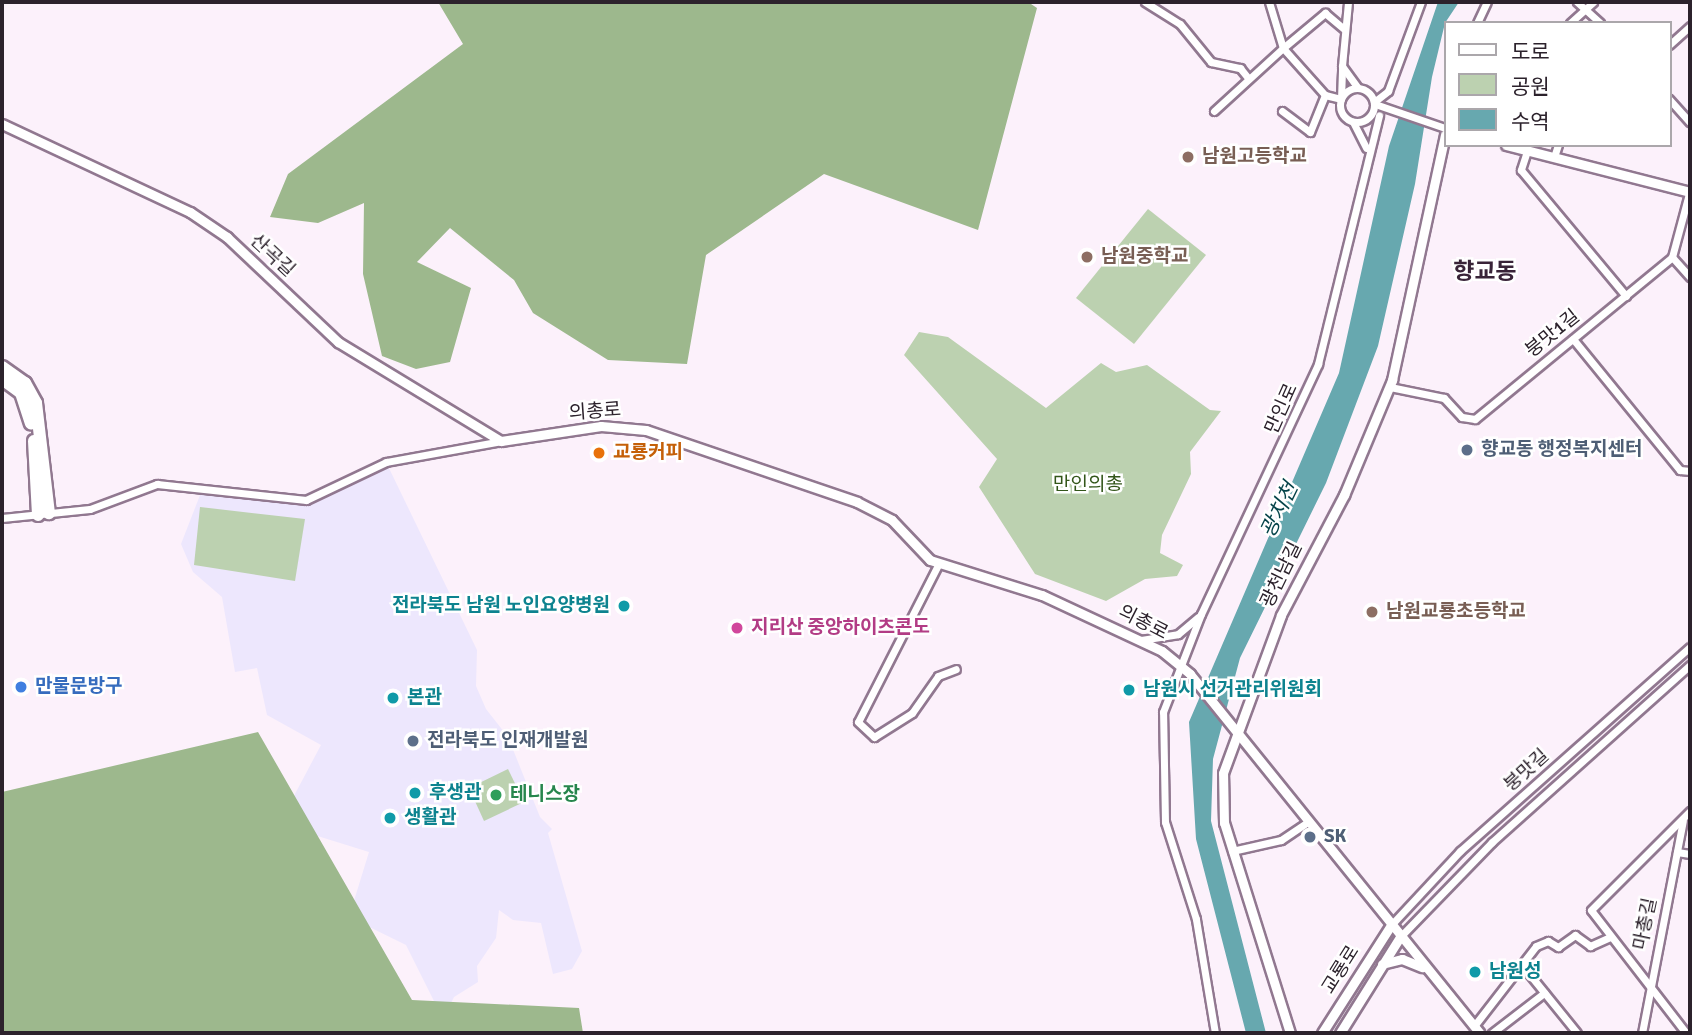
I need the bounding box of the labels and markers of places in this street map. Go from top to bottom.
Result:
place label: 남원고등학교 [1202,146,1307,168]
marker: 남원고등학교 [1180,149,1196,165]
place label: 남원중학교 [1101,246,1188,268]
marker: 남원중학교 [1079,249,1095,265]
place label: 향교동 행정복지센터 [1481,439,1642,461]
place label: 교룡커피 [613,442,683,464]
marker: 향교동 행정복지센터 [1459,442,1475,458]
marker: 교룡커피 [591,445,607,461]
place label: 전라북도 남원 노인요양병원 [392,595,610,617]
marker: 전라북도 남원 노인요양병원 [616,598,632,614]
place label: 남원교룡초등학교 [1386,601,1526,623]
marker: 남원교룡초등학교 [1364,604,1380,620]
place label: 지리산 중앙하이츠콘도 [751,617,930,639]
marker: 지리산 중앙하이츠콘도 [729,620,745,636]
place label: 만물문방구 [35,676,122,698]
marker: 만물문방구 [13,679,29,695]
place label: 남원시 선거관리위원회 [1143,679,1322,701]
marker: 남원시 선거관리위원회 [1121,682,1137,698]
place label: 본관 [407,687,442,709]
marker: 본관 [385,690,401,706]
place label: 전라북도 인재개발원 [427,730,588,752]
marker: 전라북도 인재개발원 [405,733,421,749]
place label: 후생관 [429,782,481,804]
place label: 테니스장 [510,784,580,806]
marker: 후생관 [407,785,423,801]
marker: 테니스장 [488,787,504,803]
place label: 생활관 [404,807,456,829]
marker: 생활관 [382,810,398,826]
place label: SK [1324,826,1346,848]
marker: SK [1302,829,1318,845]
place label: 남원성 [1489,961,1541,983]
marker: 남원성 [1467,964,1483,980]

